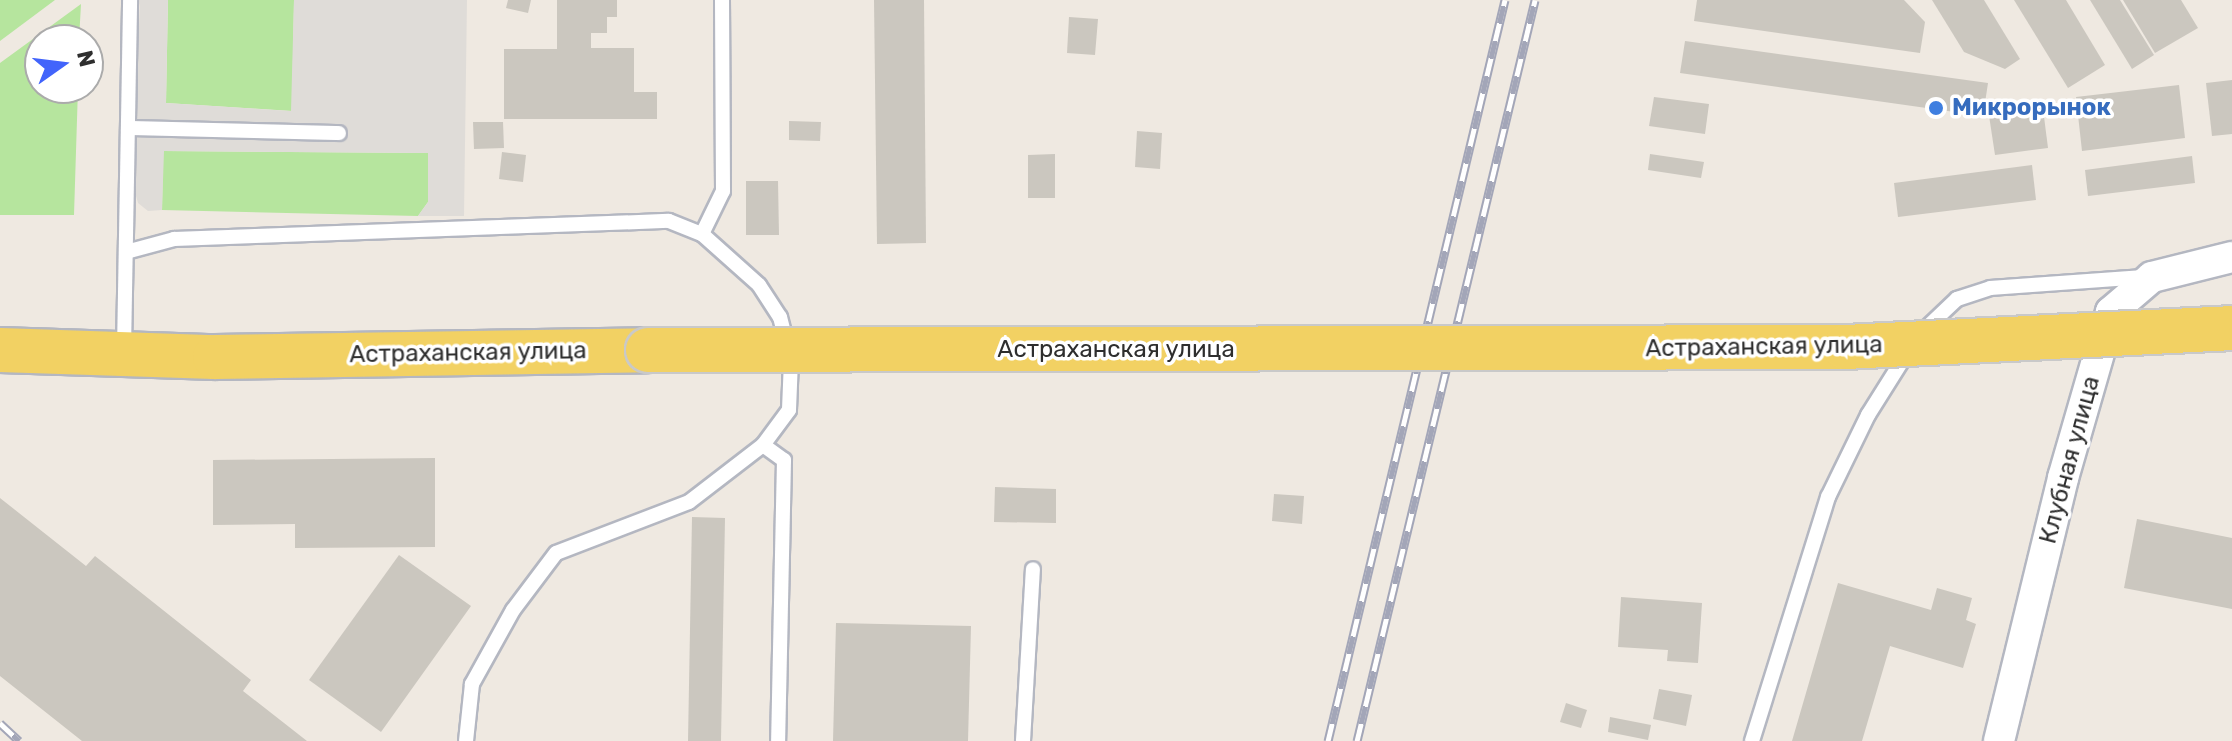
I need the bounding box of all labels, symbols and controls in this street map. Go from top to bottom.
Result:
north arrow [24,24,104,104]
text: N [71,48,101,69]
place label: Микрорынок [1952,94,2111,122]
marker: Микрорынок [1927,99,1945,117]
street label: Астраханская улица [1645,331,1883,363]
street label: Астраханская улица [997,336,1235,364]
street label: Астраханская улица [349,337,587,369]
street label: Клубная улица [2034,373,2106,547]

